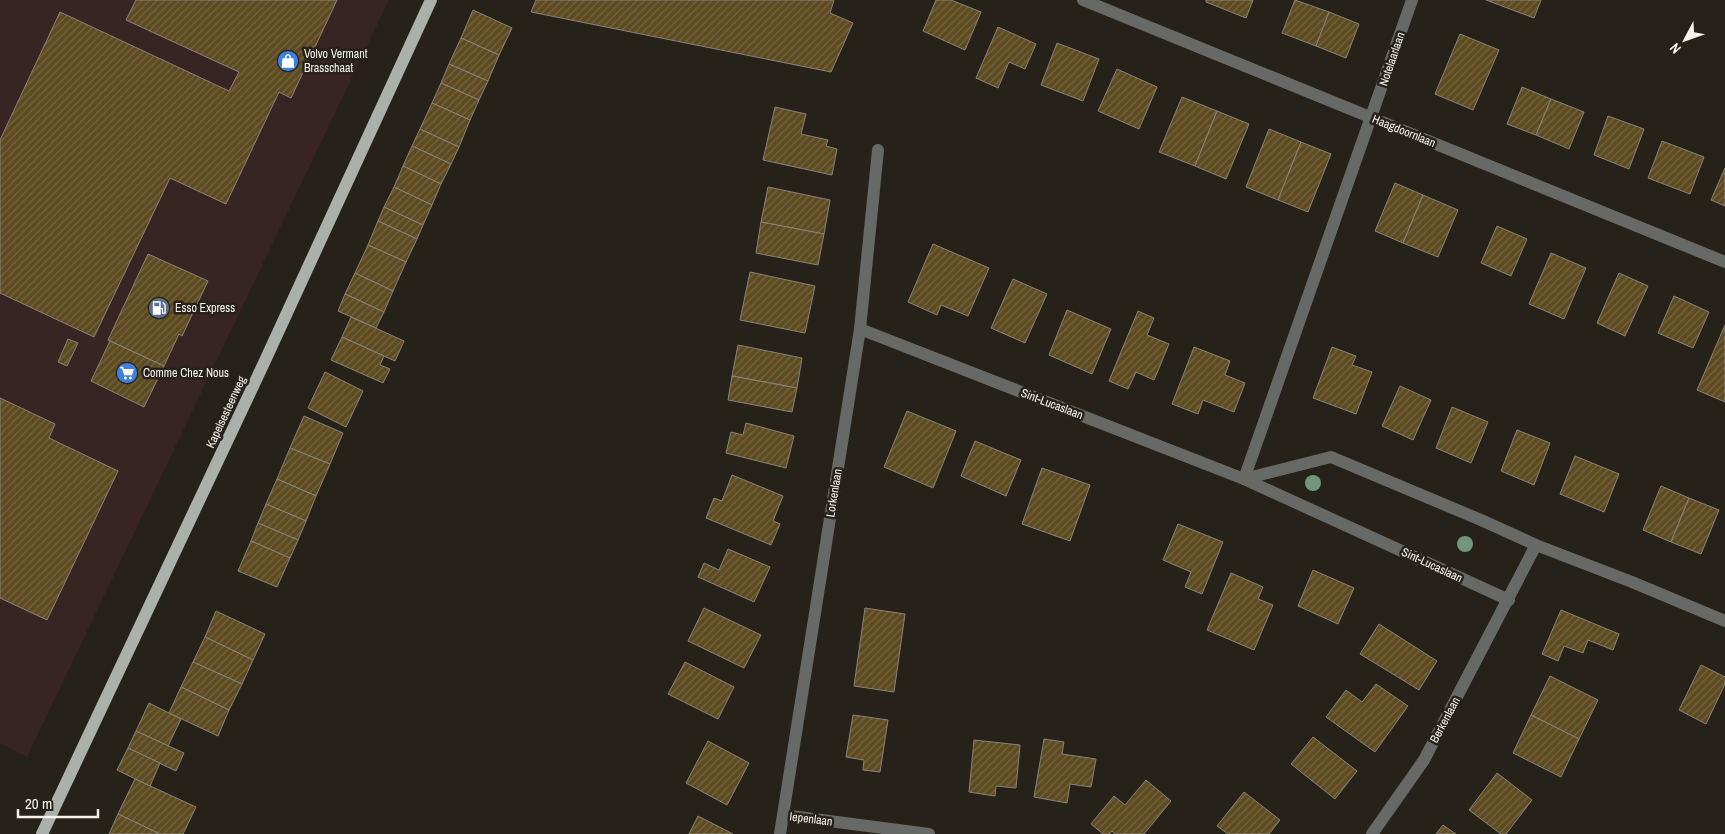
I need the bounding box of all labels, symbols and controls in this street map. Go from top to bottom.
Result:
north arrow [1660,15,1710,65]
street label: Notelaarlaan [1375,30,1409,88]
text: N [1666,39,1685,58]
place label: Volvo Vermant Brasschaat [304,46,368,76]
shop icon: Volvo Vermant Brasschaat [276,49,300,73]
street label: Haagdoornlaan [1370,111,1438,151]
fuel station icon: Esso Express [147,296,171,320]
place label: Esso Express [175,300,235,316]
supermarket icon: Comme Chez Nous [115,361,139,385]
place label: Comme Chez Nous [143,365,229,381]
street label: Kapelsesteenweg [202,373,250,451]
street label: Sint-Lucaslaan [1018,385,1086,423]
street label: Lorkenlaan [822,468,846,518]
street label: Sint-Lucaslaan [1399,544,1465,586]
street label: Berkenlaan [1426,694,1464,746]
scale bar [18,786,98,818]
text: 20 m [25,793,52,814]
street label: Iepenlaan [789,808,833,830]

